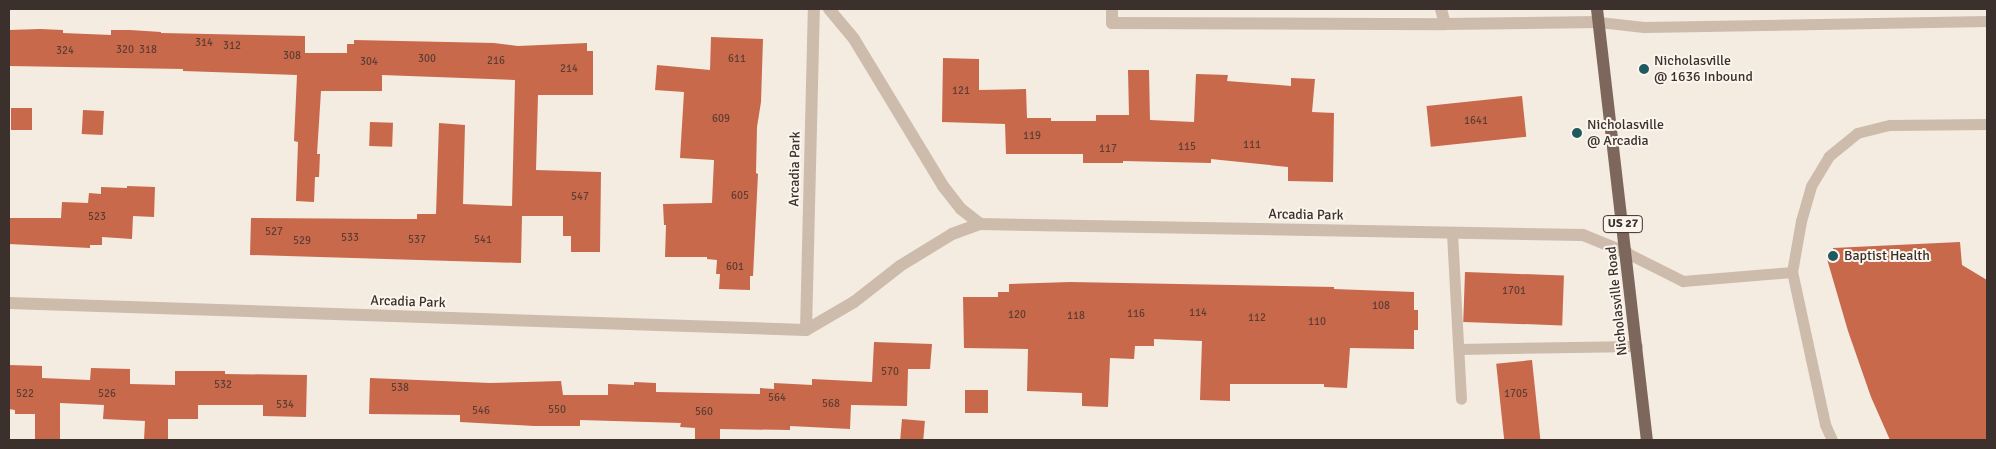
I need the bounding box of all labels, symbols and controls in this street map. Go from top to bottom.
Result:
house number: 314 [195,36,213,50]
house number: 312 [223,39,241,53]
house number: 320 [116,43,134,57]
house number: 318 [139,43,157,57]
house number: 324 [56,44,74,58]
house number: 308 [283,49,301,63]
house number: 300 [418,52,436,66]
house number: 611 [728,52,746,66]
place label: Nicholasville @ 1636 Inbound [1654,53,1753,85]
house number: 216 [487,54,505,68]
house number: 304 [360,55,378,69]
house number: 214 [560,62,578,76]
marker: Nicholasville @ 1636 Inbound [1638,63,1650,75]
house number: 121 [952,84,970,98]
house number: 609 [712,112,730,126]
house number: 1641 [1464,114,1488,128]
place label: Nicholasville @ Arcadia [1587,117,1664,150]
marker: Nicholasville @ Arcadia [1571,127,1583,139]
house number: 119 [1023,129,1041,143]
street label: Arcadia Park [786,131,804,207]
house number: 111 [1243,138,1261,152]
house number: 115 [1178,140,1196,154]
house number: 117 [1099,142,1117,156]
house number: 605 [731,189,749,203]
house number: 547 [571,190,589,204]
street label: Arcadia Park [1268,206,1344,224]
house number: 523 [88,210,106,224]
road number: US 27 [1602,214,1644,233]
house number: 527 [265,225,283,239]
house number: 533 [341,231,359,245]
house number: 537 [408,233,426,247]
house number: 541 [474,233,492,247]
house number: 529 [293,234,311,248]
street label: Nicholasville Road [1603,245,1631,357]
place label: Baptist Health [1844,248,1930,264]
marker: Baptist Health [1826,249,1840,263]
house number: 601 [726,260,744,274]
house number: 1701 [1502,284,1526,298]
street label: Arcadia Park [370,292,446,312]
house number: 108 [1372,299,1390,313]
house number: 114 [1189,306,1207,320]
house number: 116 [1127,307,1145,321]
house number: 120 [1008,308,1026,322]
house number: 118 [1067,309,1085,323]
house number: 112 [1248,311,1266,325]
house number: 110 [1308,315,1326,329]
house number: 570 [881,365,899,379]
house number: 532 [214,378,232,392]
house number: 538 [391,381,409,395]
house number: 522 [16,387,34,401]
house number: 526 [98,387,116,401]
house number: 1705 [1504,387,1528,401]
house number: 564 [768,391,786,405]
house number: 568 [822,397,840,411]
house number: 534 [276,398,294,412]
house number: 550 [548,403,566,417]
house number: 546 [472,404,490,418]
house number: 560 [695,405,713,419]

